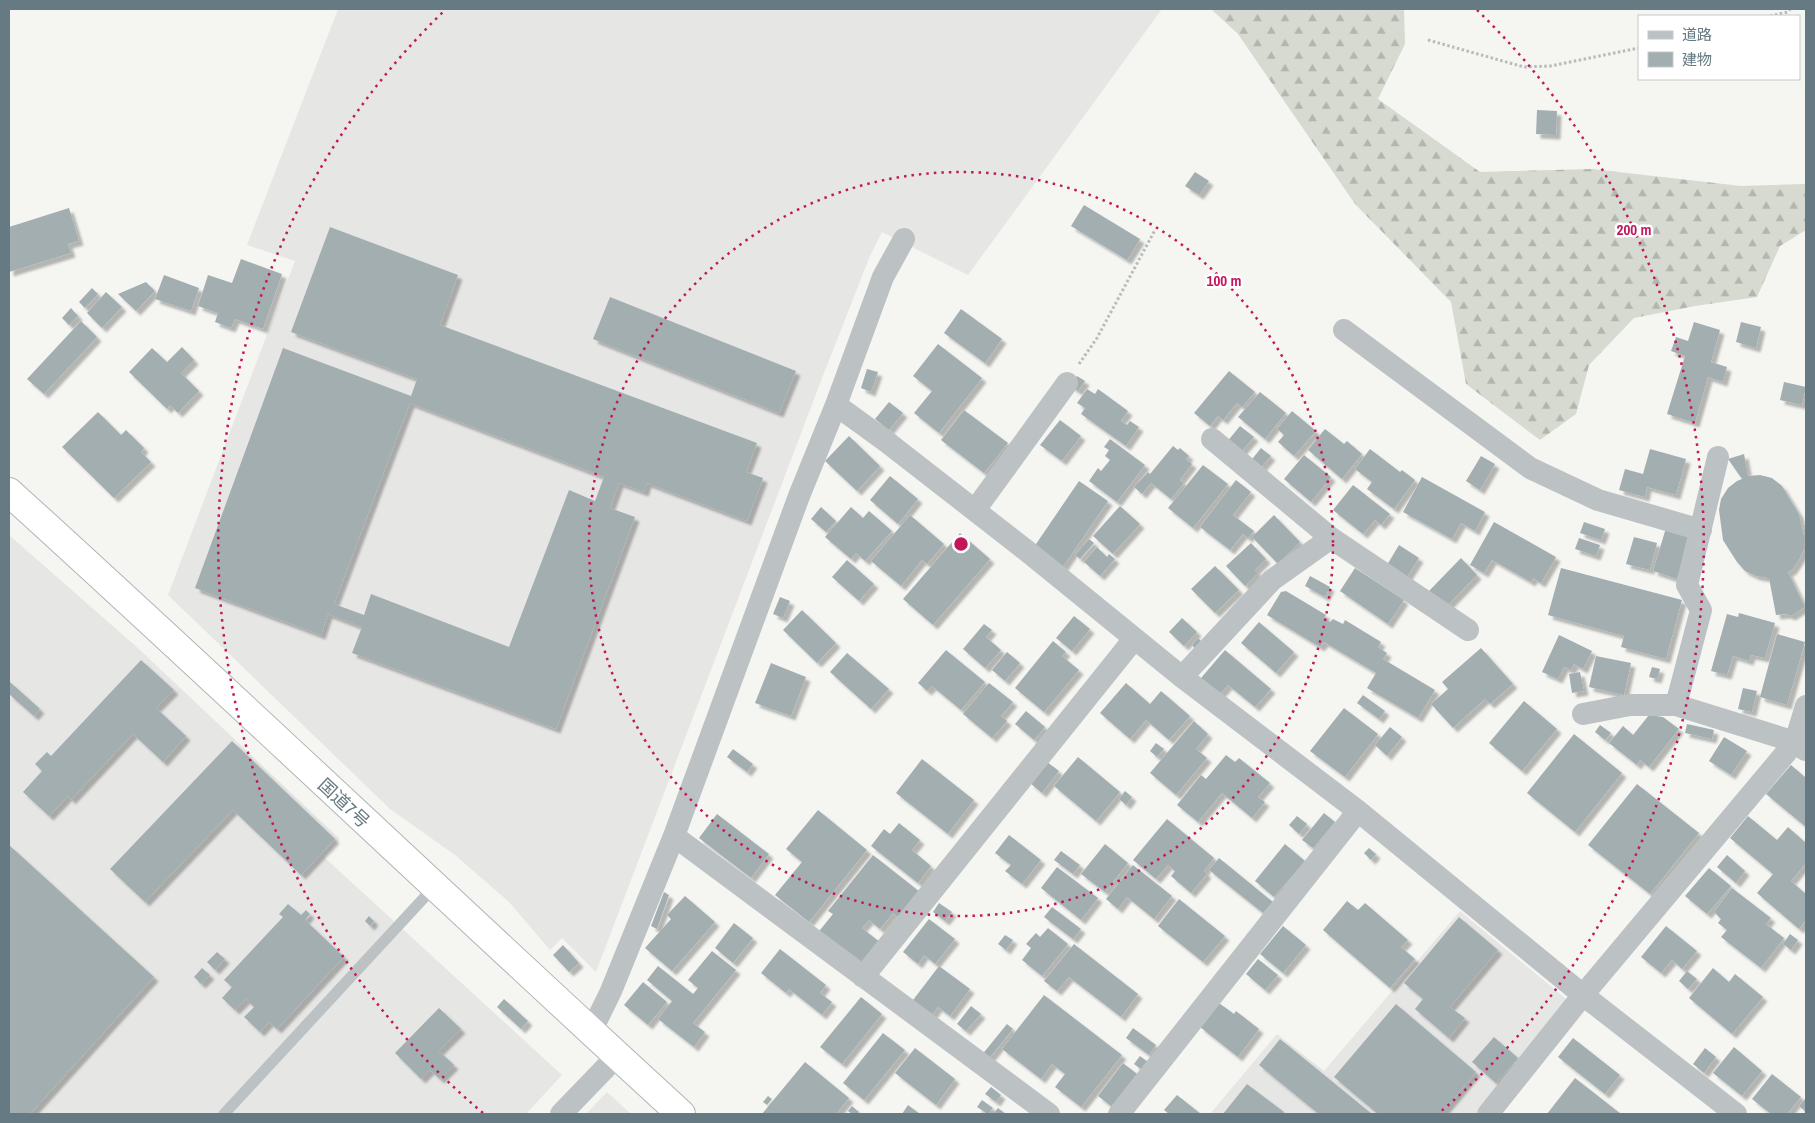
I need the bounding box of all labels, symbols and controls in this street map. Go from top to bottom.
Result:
legend [1638,15,1800,80]
text: 道路 [1682,24,1712,45]
text: 建物 [1682,49,1712,70]
text: 200 m [1617,219,1651,240]
text: 100 m [1207,270,1241,291]
centre of rings [952,535,970,553]
street label: 国道7号 [313,773,375,833]

